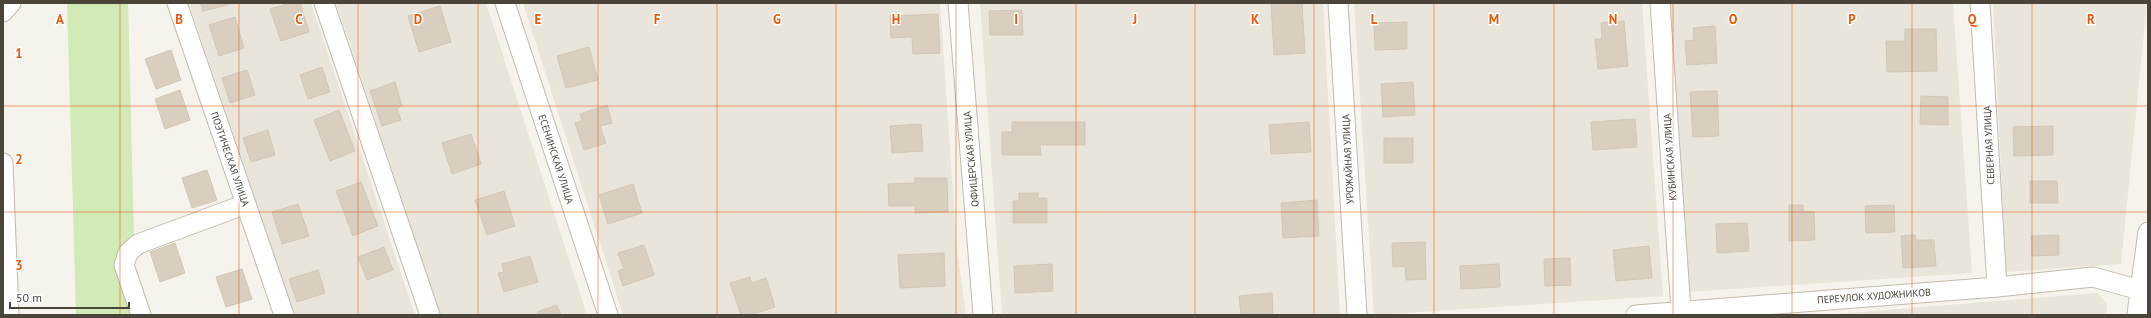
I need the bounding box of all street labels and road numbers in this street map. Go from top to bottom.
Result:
street label: СЕВЕРНАЯ УЛИЦА [1980,105,1998,185]
street label: ПОЭТИЧЕСКАЯ УЛИЦА [208,110,252,208]
street label: ОФИЦЕРСКАЯ УЛИЦА [960,111,982,207]
street label: ЕСЕНИНСКАЯ УЛИЦА [535,113,577,206]
street label: КУБИНСКАЯ УЛИЦА [1660,113,1680,201]
street label: УРОЖАЙНАЯ УЛИЦА [1339,114,1357,204]
street label: ПЕРЕУЛОК ХУДОЖНИКОВ [1817,286,1931,306]

